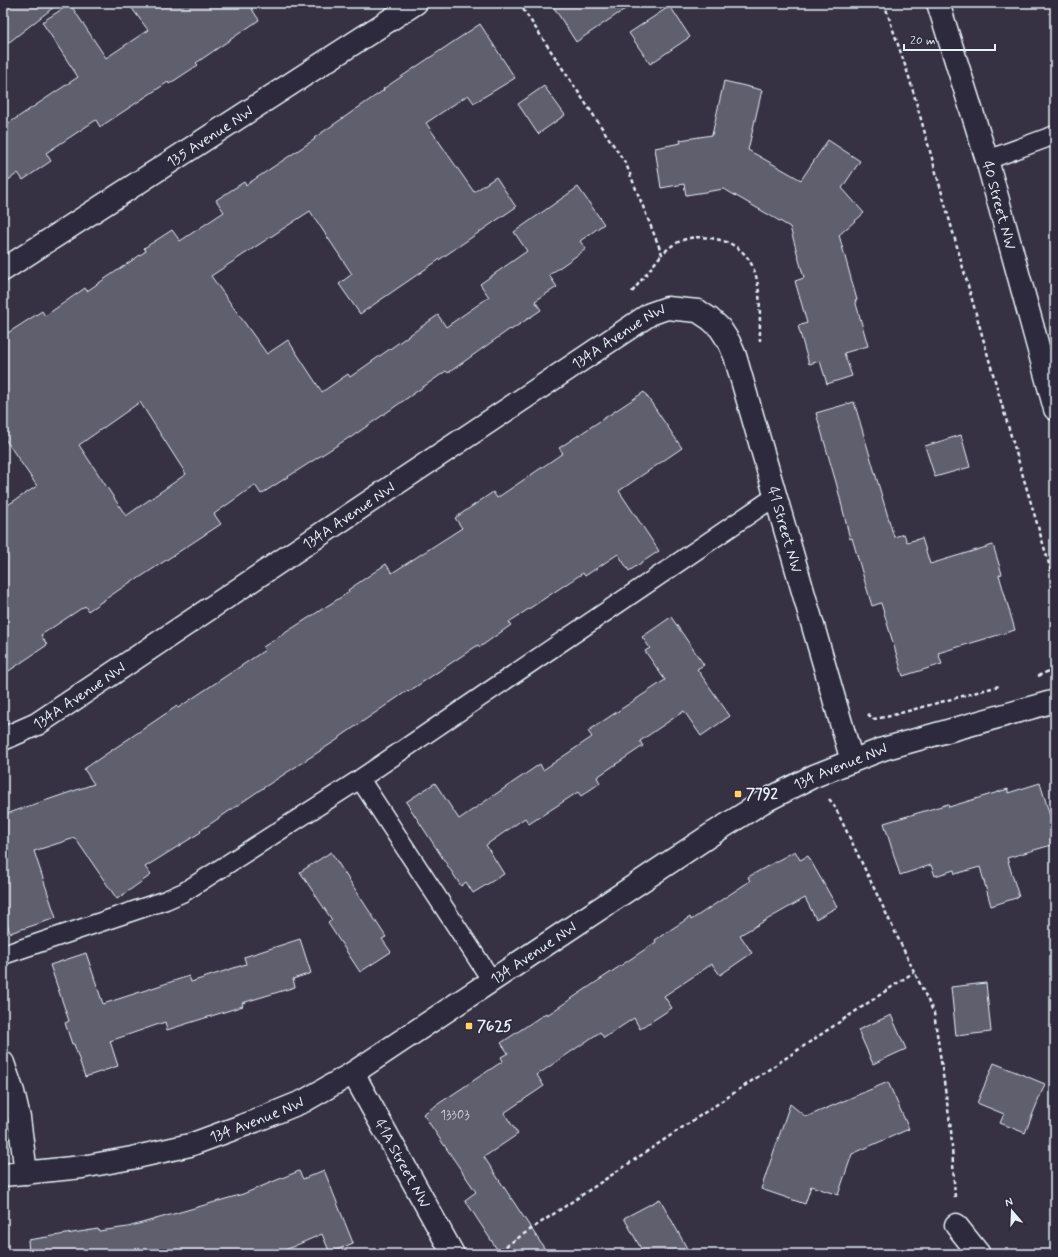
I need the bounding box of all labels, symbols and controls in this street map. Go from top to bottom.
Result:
scale bar [904,26,995,52]
text: 20 m [910,33,936,49]
street label: 135 Avenue NW [163,102,258,173]
street label: 40 Street NW [977,158,1020,252]
street label: 134A Avenue NW [568,300,668,375]
street label: 134A Avenue NW [299,478,400,555]
street label: 41 Street NW [762,484,806,576]
street label: 134A Avenue NW [30,658,131,735]
street label: 134 Avenue NW [790,739,891,796]
place label: 7792 [746,785,779,805]
marker: 7792 [733,789,743,799]
street label: 134 Avenue NW [487,918,581,990]
place label: 7625 [477,1017,512,1037]
marker: 7625 [464,1021,474,1031]
street label: 134 Avenue NW [207,1093,308,1148]
house number: 13303 [440,1107,470,1124]
street label: 41A Street NW [369,1115,435,1212]
north arrow [992,1191,1032,1231]
text: N [1003,1195,1015,1210]

